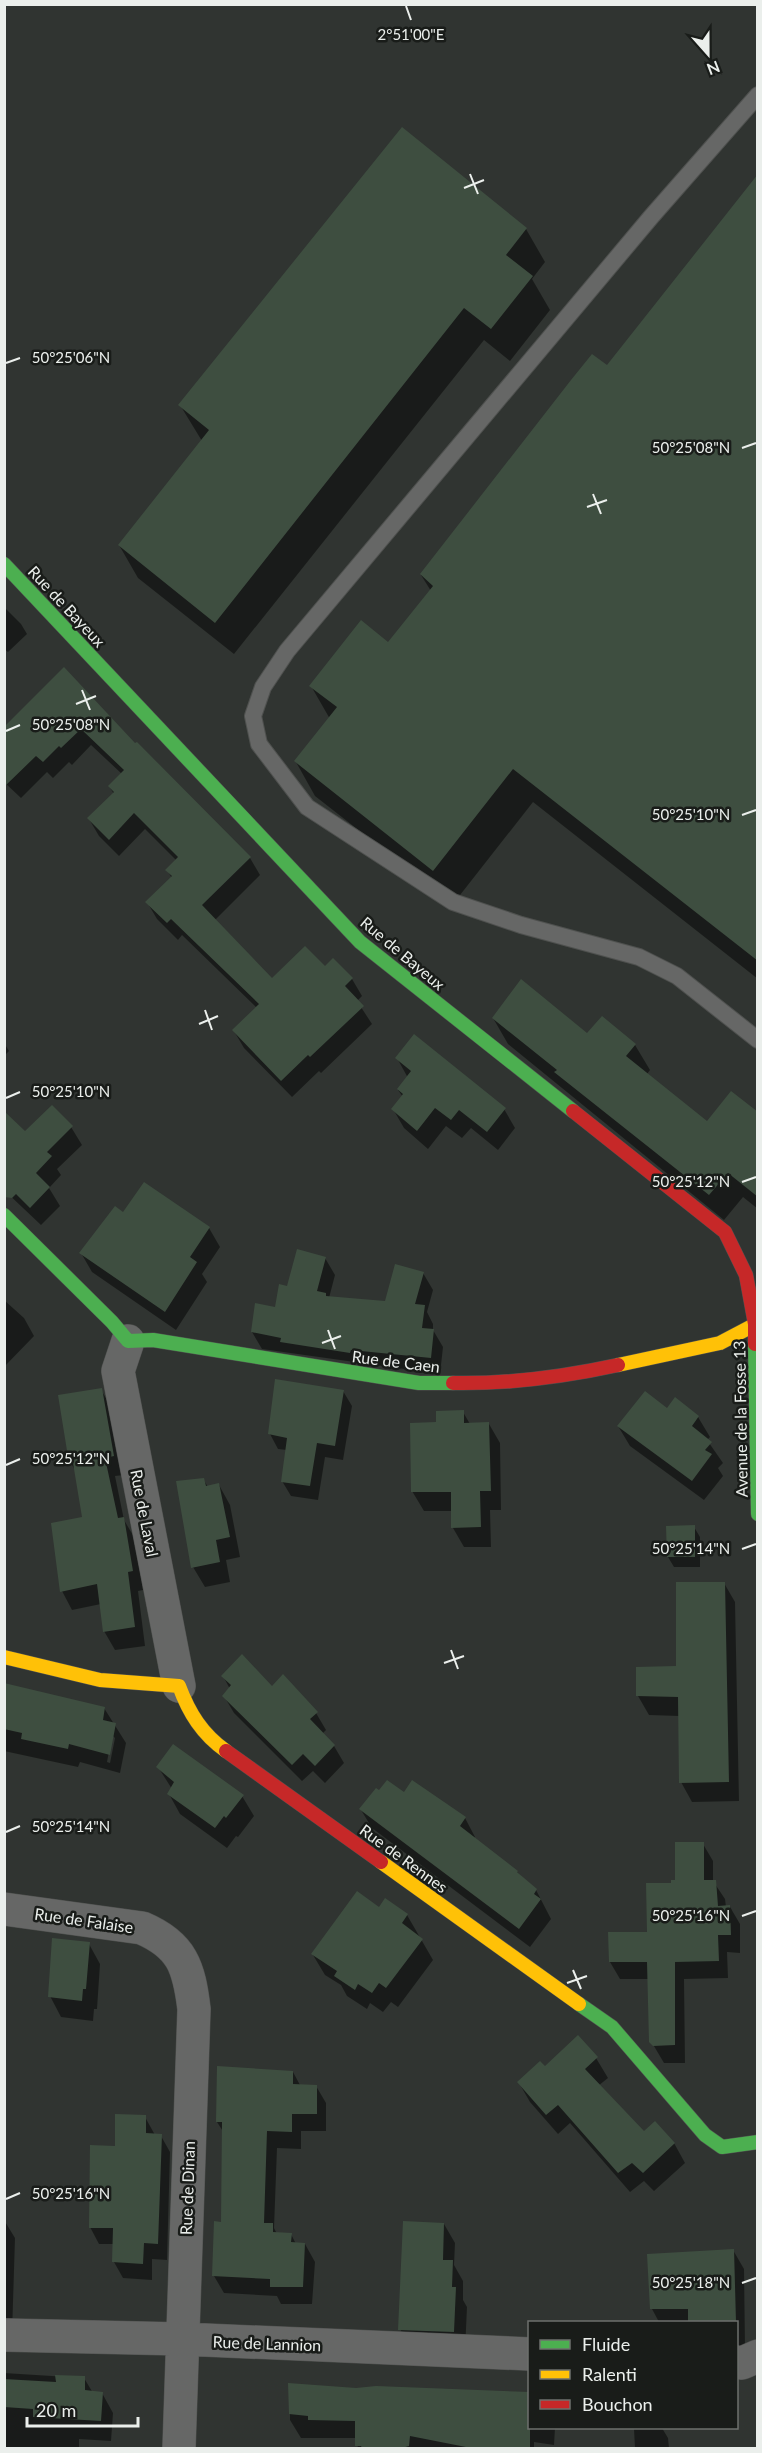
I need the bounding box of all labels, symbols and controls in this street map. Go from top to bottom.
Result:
north arrow [678,24,738,84]
text: 2°51'00"E [378,25,445,43]
text: N [704,57,723,80]
text: 50°25'06"N [32,348,110,366]
text: 50°25'08"N [652,438,730,456]
street label: Rue de Bayeux [25,561,109,651]
text: 50°25'08"N [32,715,110,733]
text: 50°25'10"N [652,805,730,823]
street label: Rue de Bayeux [357,912,449,994]
text: 50°25'10"N [32,1082,110,1100]
text: 50°25'12"N [652,1172,730,1190]
street label: Avenue de la Fosse 13 [729,1340,751,1498]
street label: Rue de Caen [351,1346,441,1376]
text: 50°25'12"N [32,1449,110,1467]
street label: Rue de Laval [127,1468,163,1558]
text: 50°25'14"N [652,1539,730,1557]
text: 50°25'14"N [32,1817,110,1835]
street label: Rue de Rennes [356,1820,452,1896]
street label: Rue de Falaise [33,1904,135,1936]
text: 50°25'16"N [652,1906,730,1924]
street label: Rue de Dinan [176,2141,198,2235]
text: 50°25'16"N [32,2184,110,2202]
text: 50°25'18"N [652,2273,730,2291]
legend [528,2321,738,2429]
street label: Rue de Lannion [212,2332,322,2354]
text: Fluide [582,2333,630,2355]
text: Ralenti [582,2363,637,2385]
scale bar [27,2390,138,2428]
text: Bouchon [582,2393,653,2415]
text: 20 m [36,2399,76,2421]

